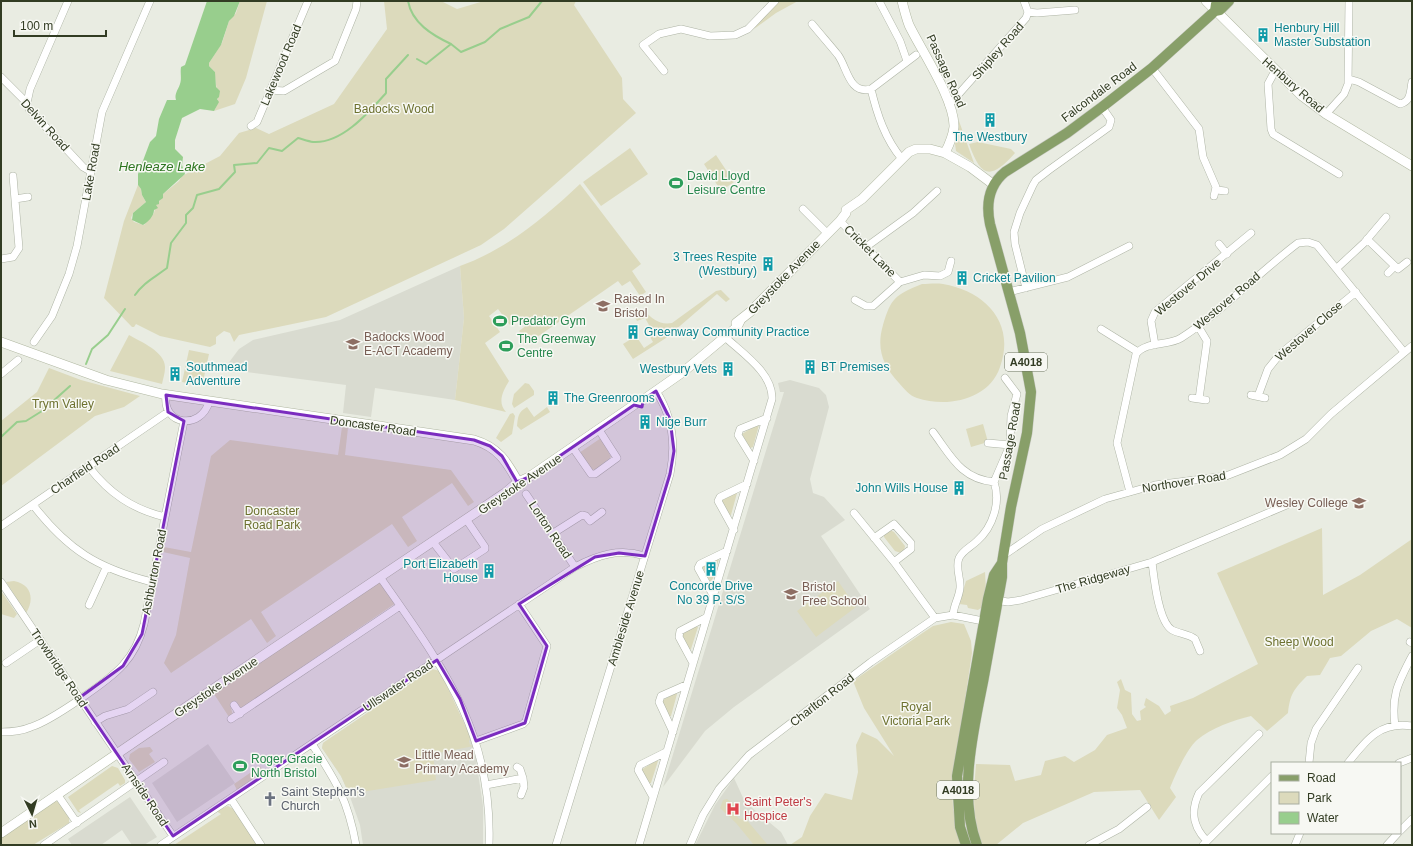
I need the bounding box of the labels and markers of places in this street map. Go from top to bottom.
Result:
place label: Henbury Hill Master Substation [1274,21,1371,49]
building icon: Henbury Hill Master Substation [1255,27,1271,43]
building icon: The Westbury [982,112,998,128]
place label: The Westbury [953,130,1027,144]
place label: David Lloyd Leisure Centre [687,169,766,197]
sports icon: David Lloyd Leisure Centre [668,175,684,191]
place label: 3 Trees Respite (Westbury) [673,250,757,278]
building icon: 3 Trees Respite (Westbury) [760,256,776,272]
building icon: Cricket Pavilion [954,270,970,286]
place label: Cricket Pavilion [973,271,1056,285]
place label: Raised In Bristol [614,292,665,320]
school or university icon: Raised In Bristol [595,298,611,314]
sports icon: Predator Gym [492,313,508,329]
place label: Predator Gym [511,314,586,328]
building icon: Greenway Community Practice [625,324,641,340]
place label: Greenway Community Practice [644,325,810,339]
place label: Badocks Wood E-ACT Academy [364,330,452,358]
place label: The Greenway Centre [517,332,596,360]
school or university icon: Badocks Wood E-ACT Academy [345,336,361,352]
sports icon: The Greenway Centre [498,338,514,354]
building icon: BT Premises [802,359,818,375]
place label: Southmead Adventure [186,360,247,388]
place label: BT Premises [821,360,889,374]
building icon: Westbury Vets [720,361,736,377]
place label: Westbury Vets [640,362,717,376]
building icon: Southmead Adventure [167,366,183,382]
building icon: The Greenrooms [545,390,561,406]
place label: The Greenrooms [564,391,655,405]
building icon: Nige Burr [637,414,653,430]
place label: Nige Burr [656,415,707,429]
building icon: John Wills House [951,480,967,496]
place label: John Wills House [855,481,948,495]
school or university icon: Wesley College [1351,495,1367,511]
place label: Wesley College [1265,496,1348,510]
place label: Port Elizabeth House [403,557,478,585]
building icon: Concorde Drive No 39 P. S/S [703,561,719,577]
building icon: Port Elizabeth House [481,563,497,579]
place label: Concorde Drive No 39 P. S/S [669,579,753,607]
place label: Bristol Free School [802,580,867,608]
school or university icon: Bristol Free School [783,586,799,602]
place label: Little Mead Primary Academy [415,748,509,776]
place label: Roger Gracie North Bristol [251,752,323,780]
school or university icon: Little Mead Primary Academy [396,754,412,770]
sports icon: Roger Gracie North Bristol [232,758,248,774]
place label: Saint Stephen's Church [281,785,365,813]
church icon: Saint Stephen's Church [262,791,278,807]
place label: Saint Peter's Hospice [744,795,812,823]
hospital icon: Saint Peter's Hospice [725,801,741,817]

